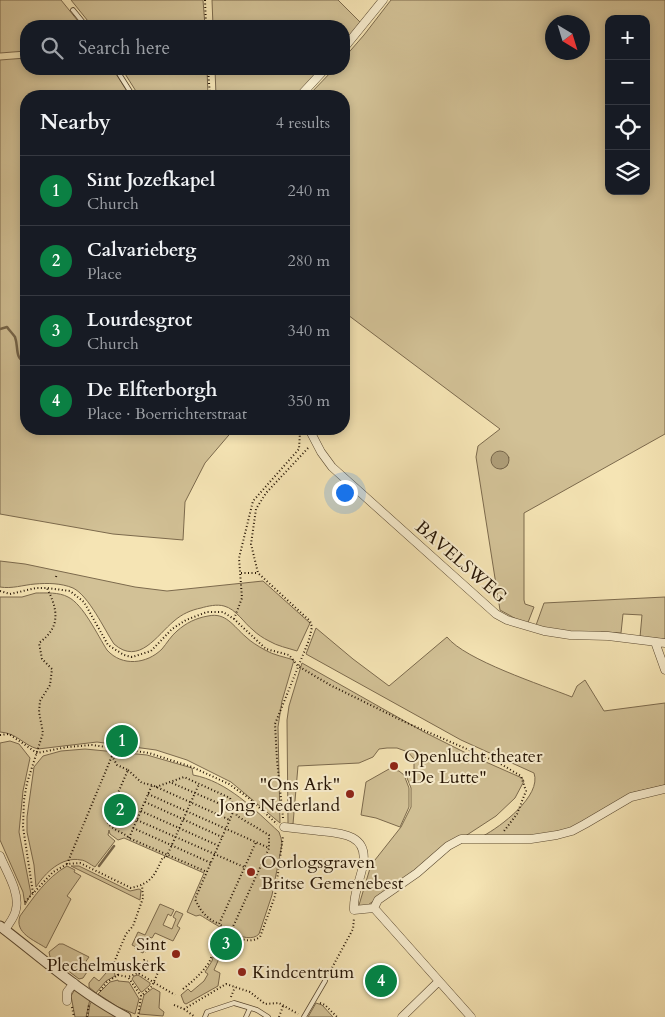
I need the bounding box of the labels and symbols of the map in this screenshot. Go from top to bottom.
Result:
north arrow [545,15,590,60]
your location [332,480,358,506]
street label: BAVELSWEG [410,515,512,609]
pin: 1 [106,722,138,760]
place label: Openlucht theater "De Lutte" [404,744,543,790]
marker: Openlucht theater "De Lutte" [388,760,400,772]
place label: "Ons Ark" Jong Nederland [216,772,340,818]
marker: "Ons Ark" Jong Nederland [344,788,356,800]
pin: 2 [104,791,136,829]
place label: Oorlogsgraven Britse Gemenebest [261,850,404,896]
marker: Oorlogsgraven Britse Gemenebest [245,866,257,878]
pin: 3 [210,925,242,963]
place label: Sint Plechelmuskerk [47,932,166,978]
marker: Sint Plechelmuskerk [170,948,182,960]
place label: Kindcentrum [252,960,355,985]
pin: 4 [365,962,397,1000]
marker: Kindcentrum [236,966,248,978]

